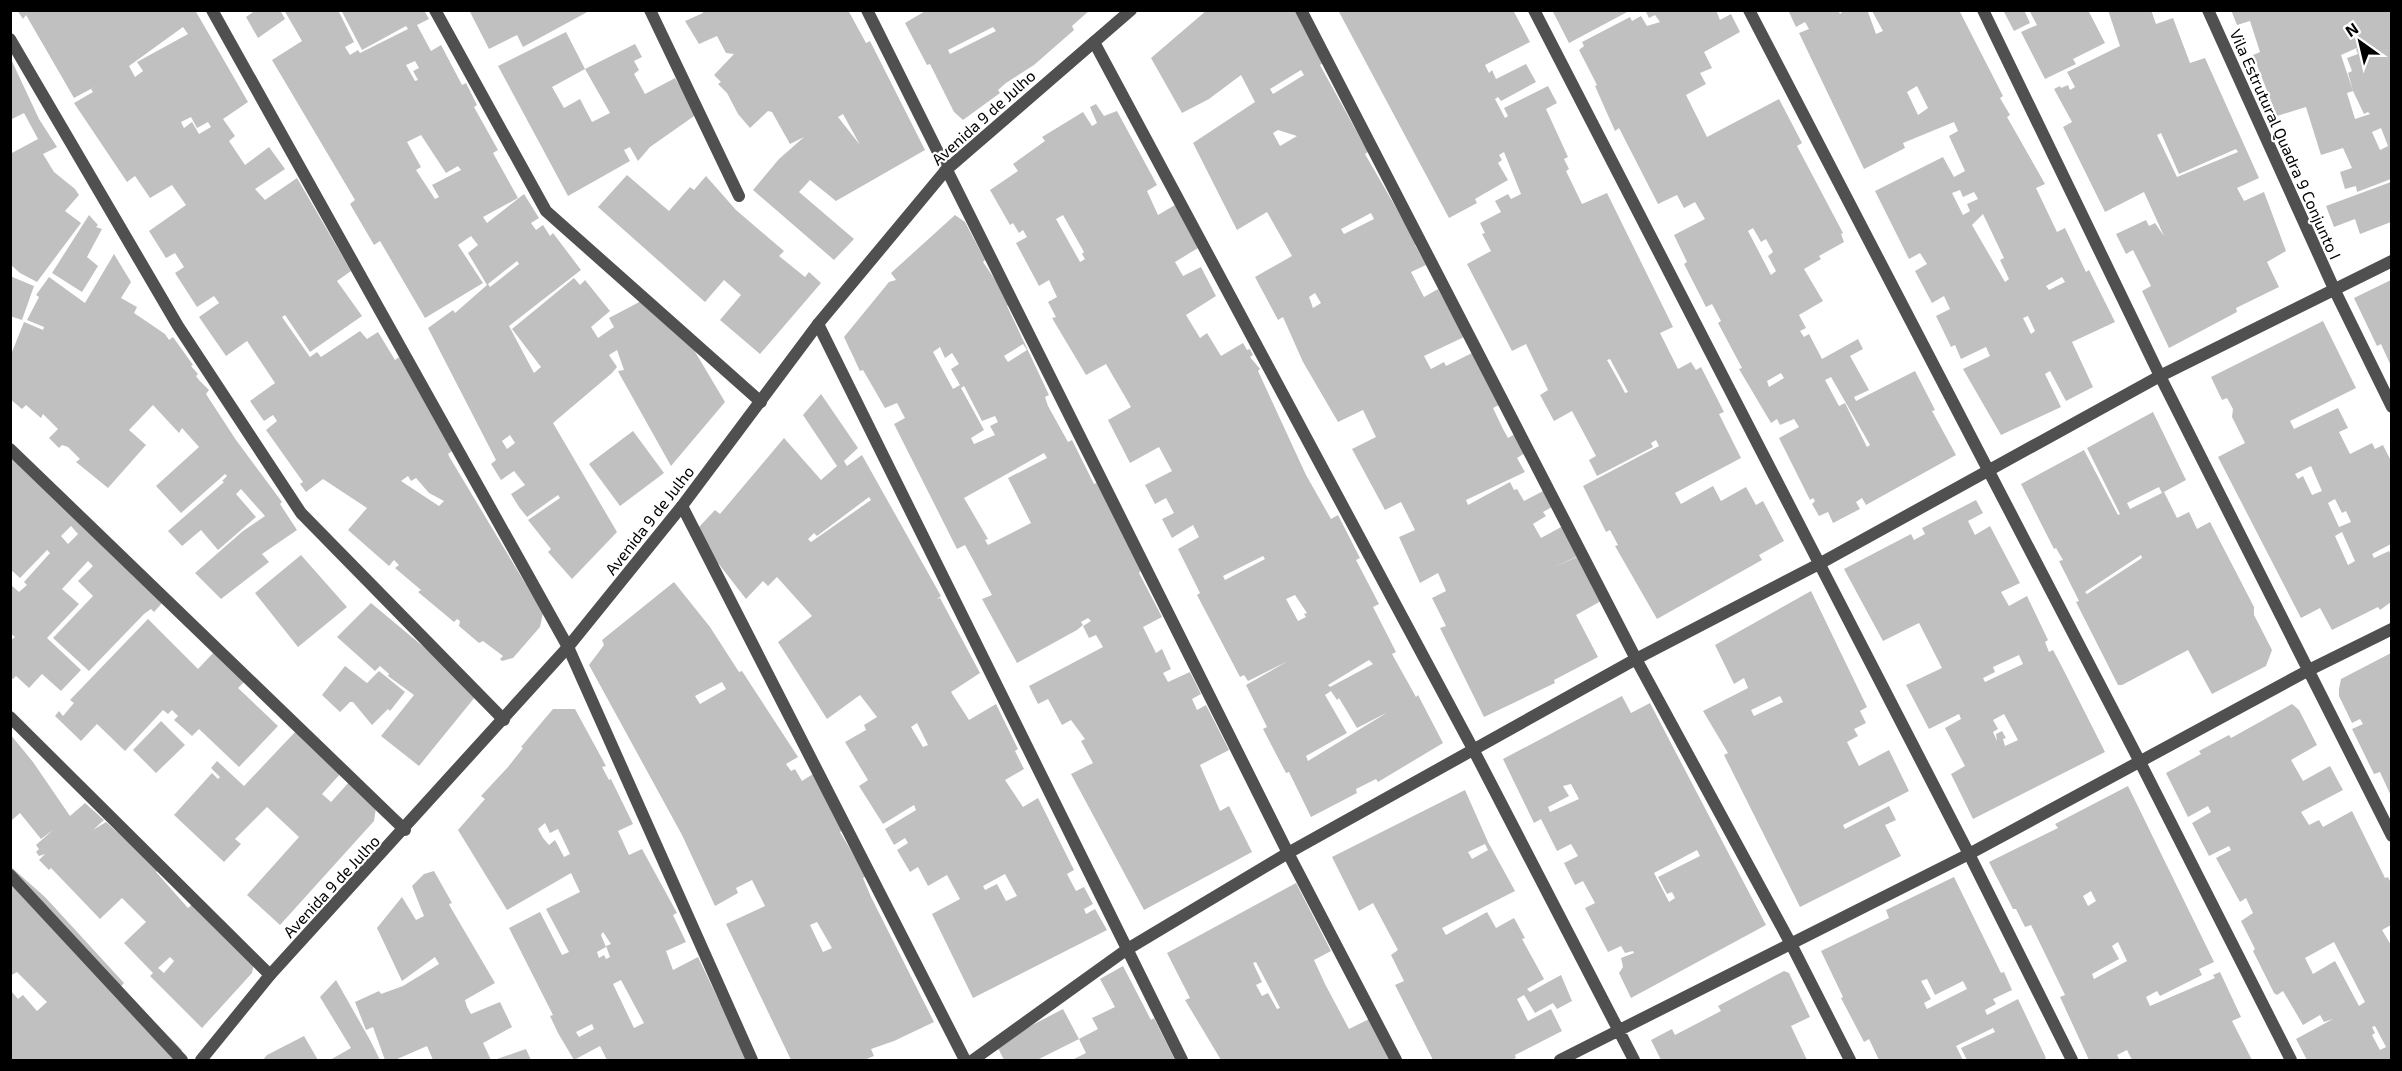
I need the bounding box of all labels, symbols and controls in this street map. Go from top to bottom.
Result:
north arrow [2330,12,2390,72]
text: N [2341,18,2361,40]
street label: Vila Estrutural Quadra 9 Conjunto I [2226,26,2346,262]
street label: Avenida 9 de Julho [927,66,1039,168]
street label: Avenida 9 de Julho [601,462,697,578]
street label: Avenida 9 de Julho [279,831,383,941]

